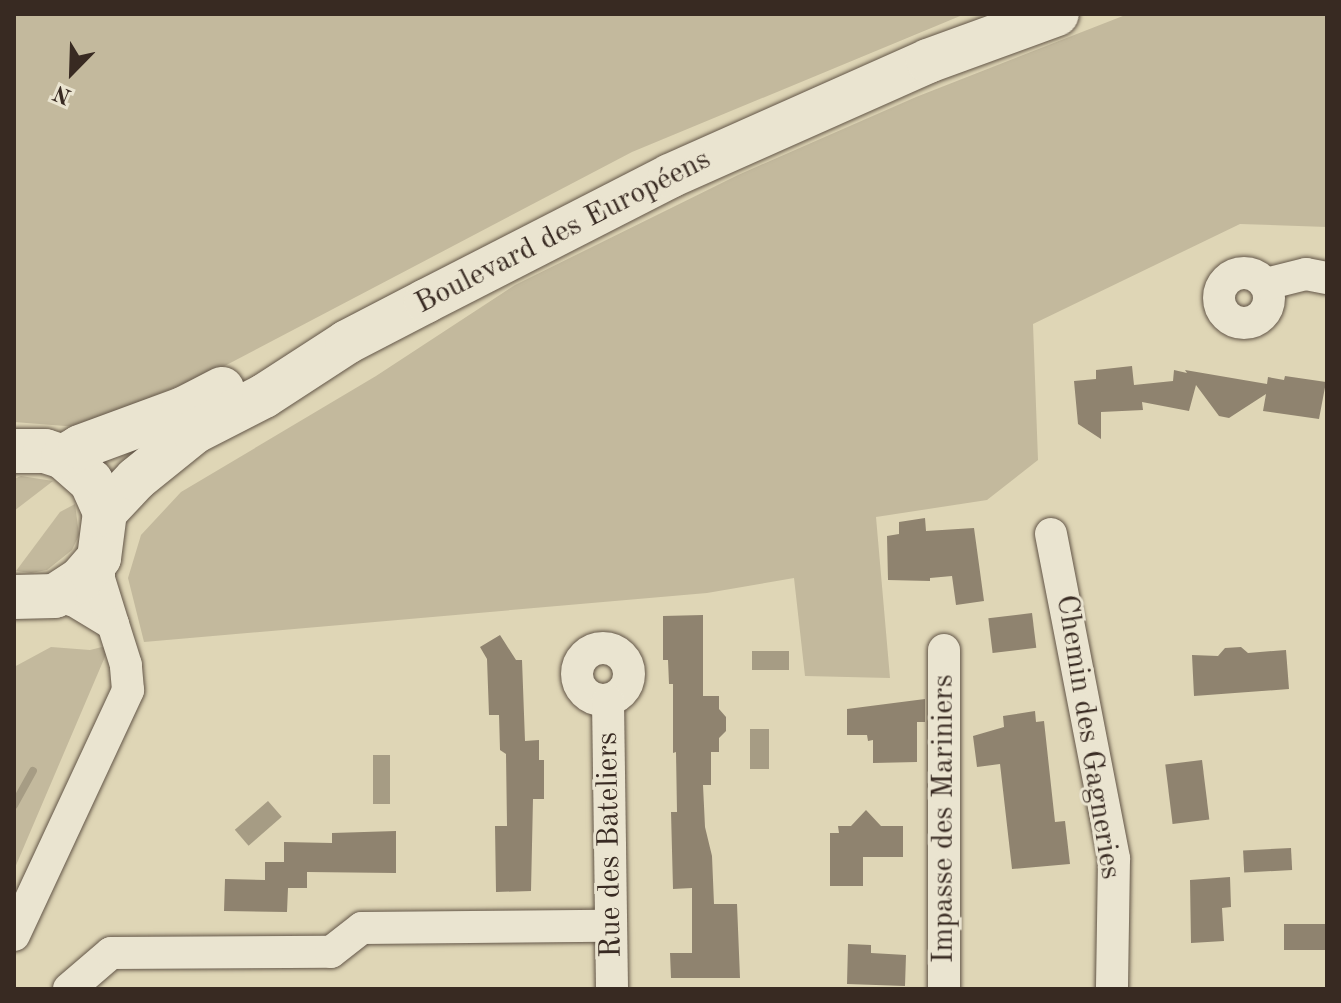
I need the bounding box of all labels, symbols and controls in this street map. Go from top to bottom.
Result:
north arrow [32,32,112,112]
text: N [51,81,75,108]
street label: Boulevard des Européens [409,142,717,322]
street label: Chemin des Gagneries [1048,592,1128,882]
street label: Impasse des Mariniers [926,675,962,963]
street label: Rue des Bateliers [590,732,630,958]

